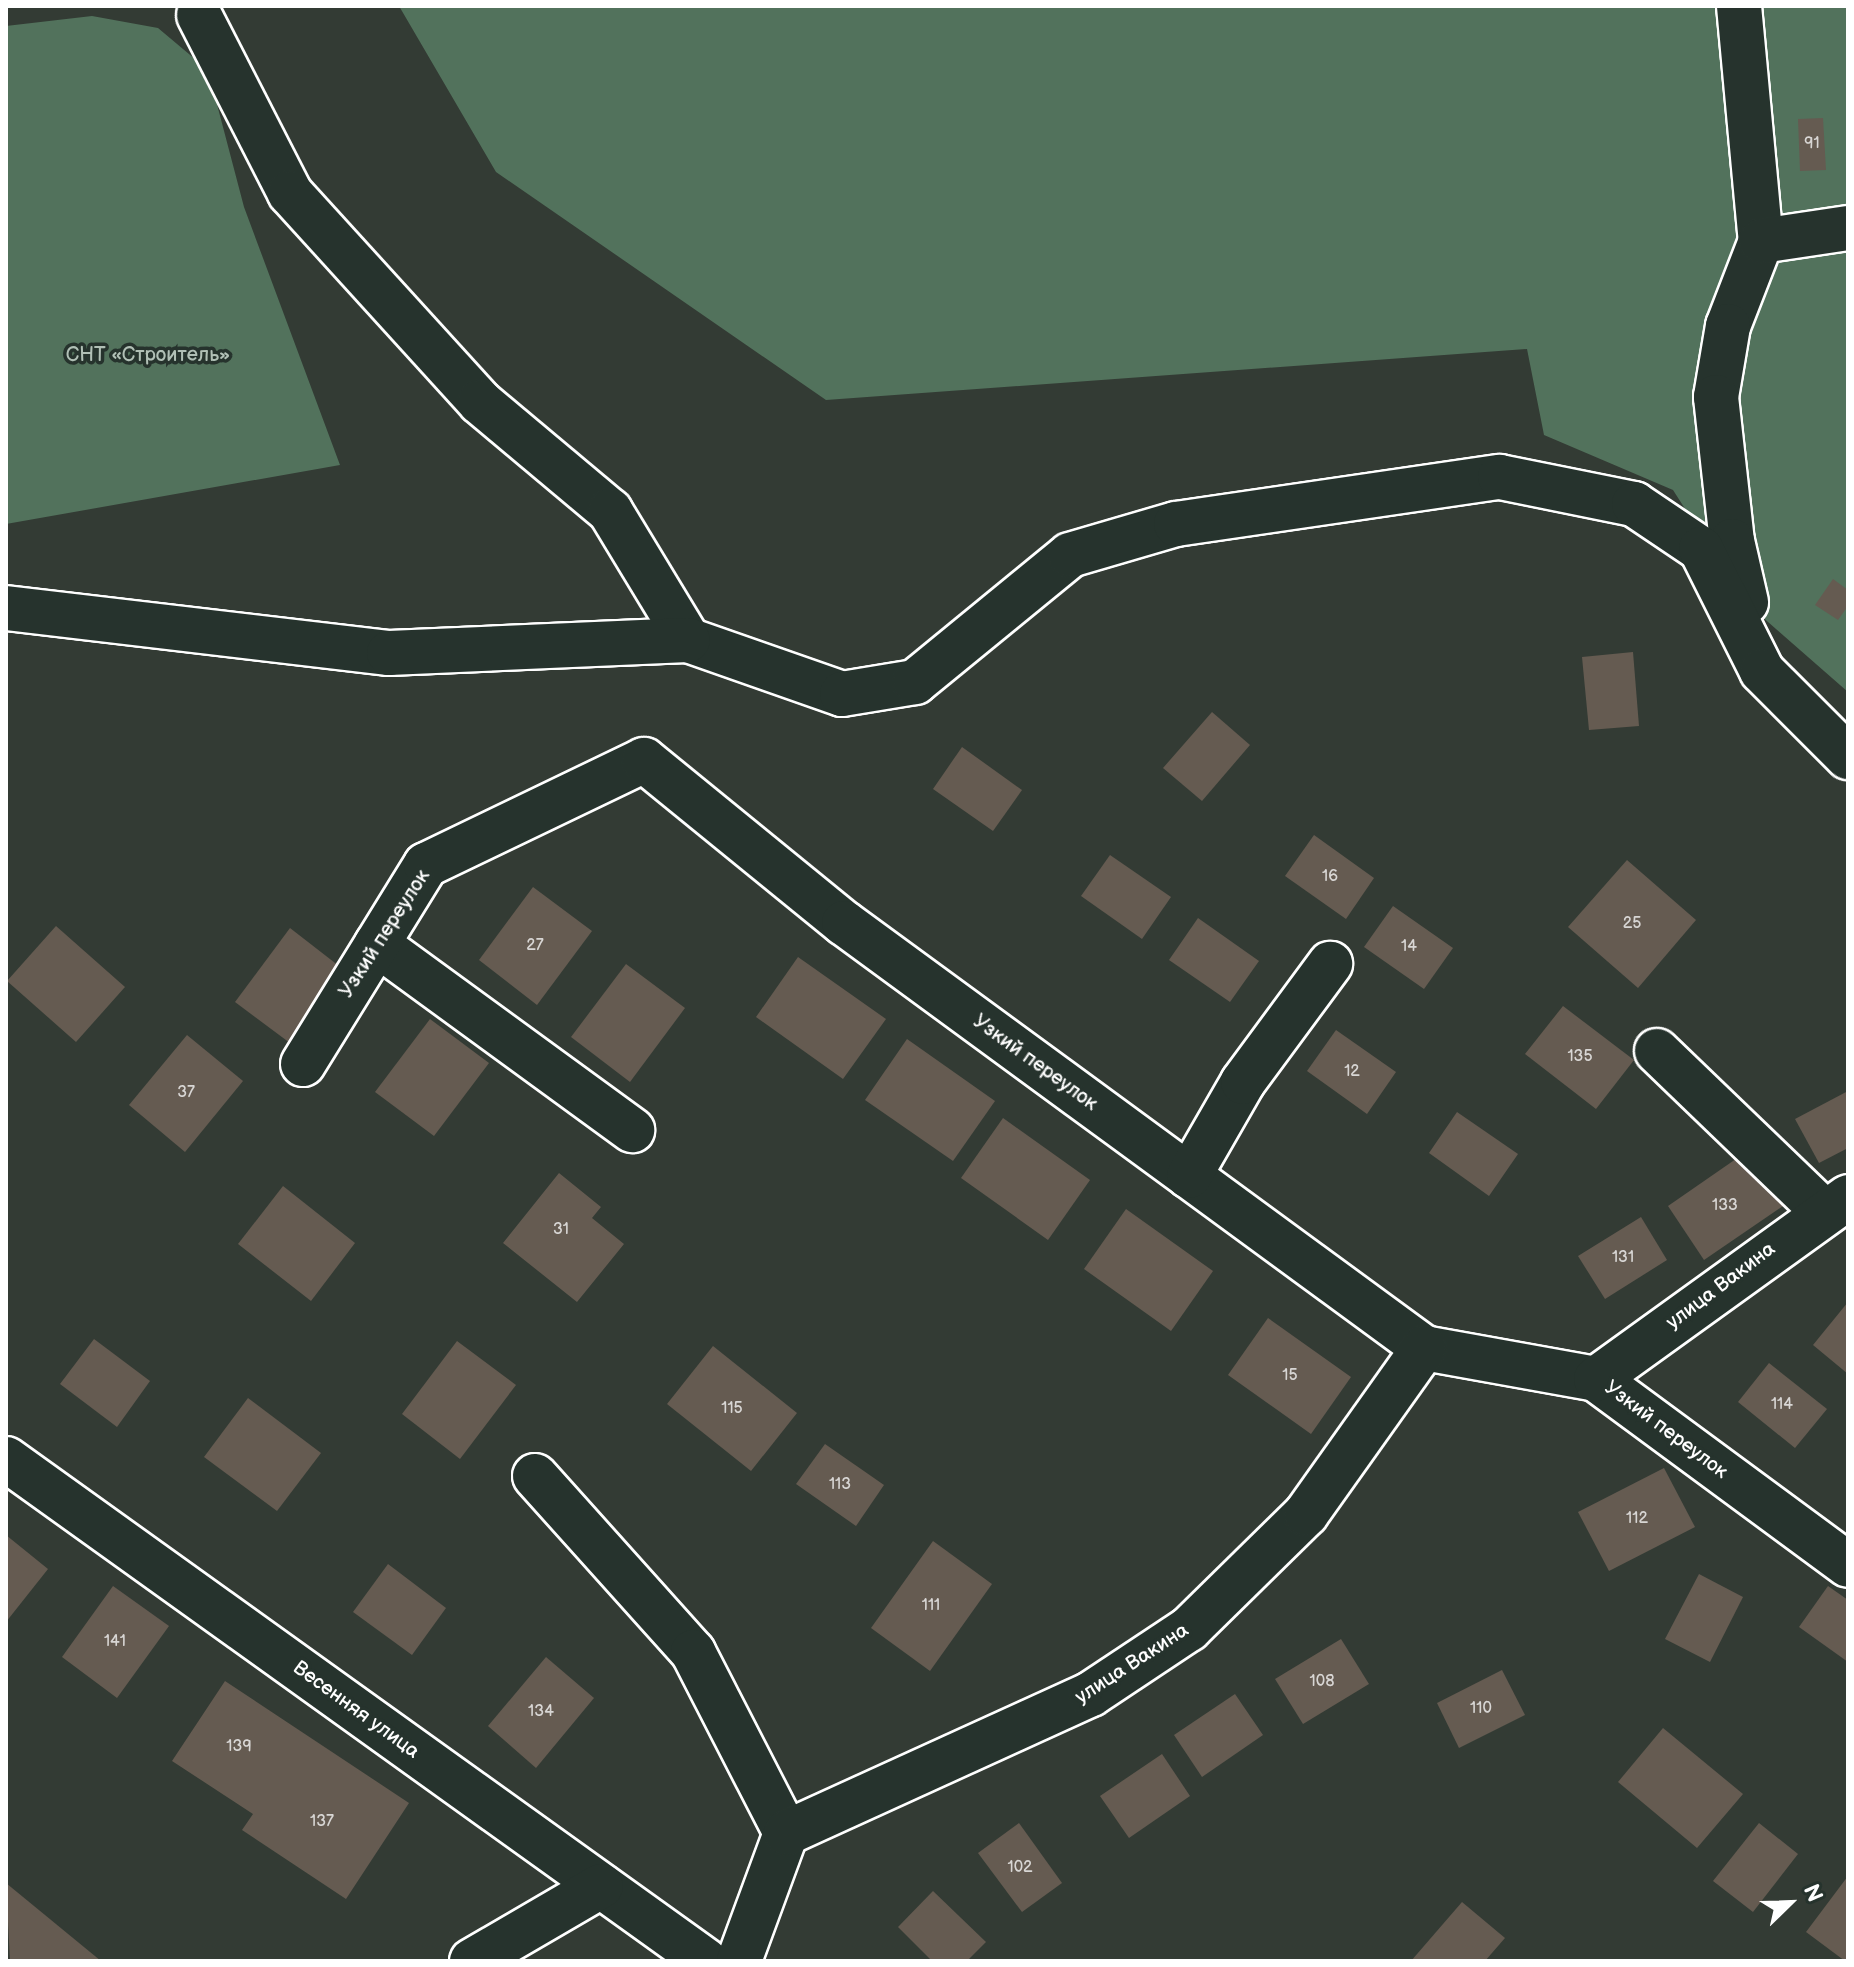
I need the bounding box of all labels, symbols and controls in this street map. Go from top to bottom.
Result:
house number: 91 [1804,134,1820,154]
park label: СНТ «Строитель» [66,343,230,367]
street label: Узкий переулок [335,865,435,1003]
house number: 16 [1322,867,1338,887]
house number: 25 [1623,914,1641,934]
house number: 27 [526,936,544,956]
house number: 14 [1401,937,1417,957]
street label: Узкий переулок [968,1010,1102,1116]
house number: 135 [1567,1047,1593,1067]
house number: 12 [1344,1062,1360,1082]
house number: 37 [177,1083,195,1103]
house number: 133 [1712,1196,1738,1216]
house number: 31 [553,1220,569,1240]
street label: улица Вакина [1662,1237,1780,1335]
house number: 131 [1612,1248,1634,1268]
house number: 15 [1282,1366,1298,1386]
street label: Узкий переулок [1600,1376,1732,1484]
house number: 114 [1771,1395,1793,1415]
house number: 115 [721,1399,743,1419]
house number: 113 [829,1475,851,1495]
house number: 112 [1626,1509,1648,1529]
house number: 111 [922,1596,940,1616]
street label: улица Вакина [1071,1618,1193,1710]
house number: 141 [104,1632,126,1652]
street label: Весенняя улица [288,1656,424,1764]
house number: 108 [1310,1672,1334,1692]
house number: 110 [1470,1699,1492,1719]
house number: 134 [528,1702,554,1722]
house number: 139 [226,1737,252,1757]
house number: 137 [310,1812,334,1832]
house number: 102 [1007,1858,1033,1878]
north arrow [1750,1863,1830,1943]
text: N [1797,1881,1828,1906]

